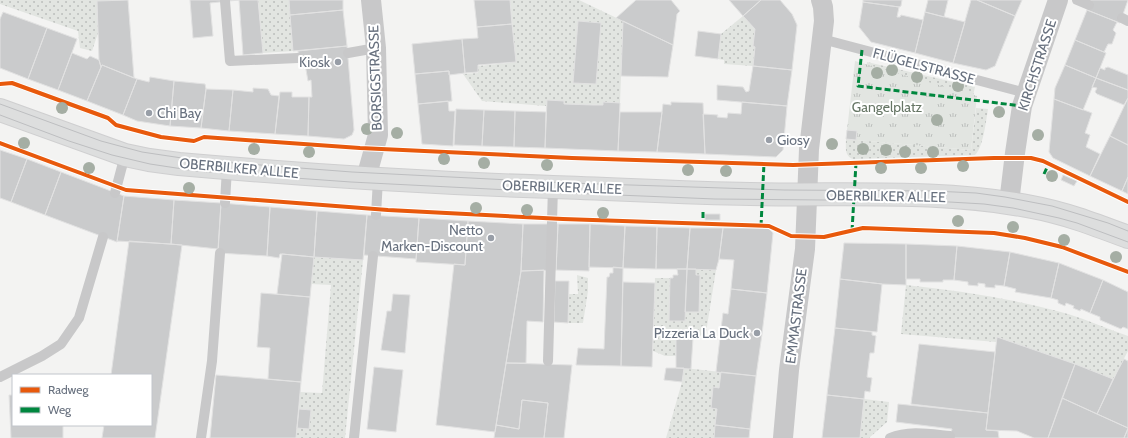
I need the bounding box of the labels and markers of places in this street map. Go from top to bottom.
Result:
place label: Kiosk [299,53,331,71]
marker: Kiosk [333,57,343,67]
place label: Chi Bay [157,104,201,122]
marker: Chi Bay [144,108,154,118]
place label: Giosy [777,131,810,149]
marker: Giosy [764,135,774,145]
place label: Netto Marken-Discount [381,221,483,255]
marker: Netto Marken-Discount [486,233,496,243]
place label: Pizzeria La Duck [654,324,750,342]
marker: Pizzeria La Duck [752,328,762,338]

